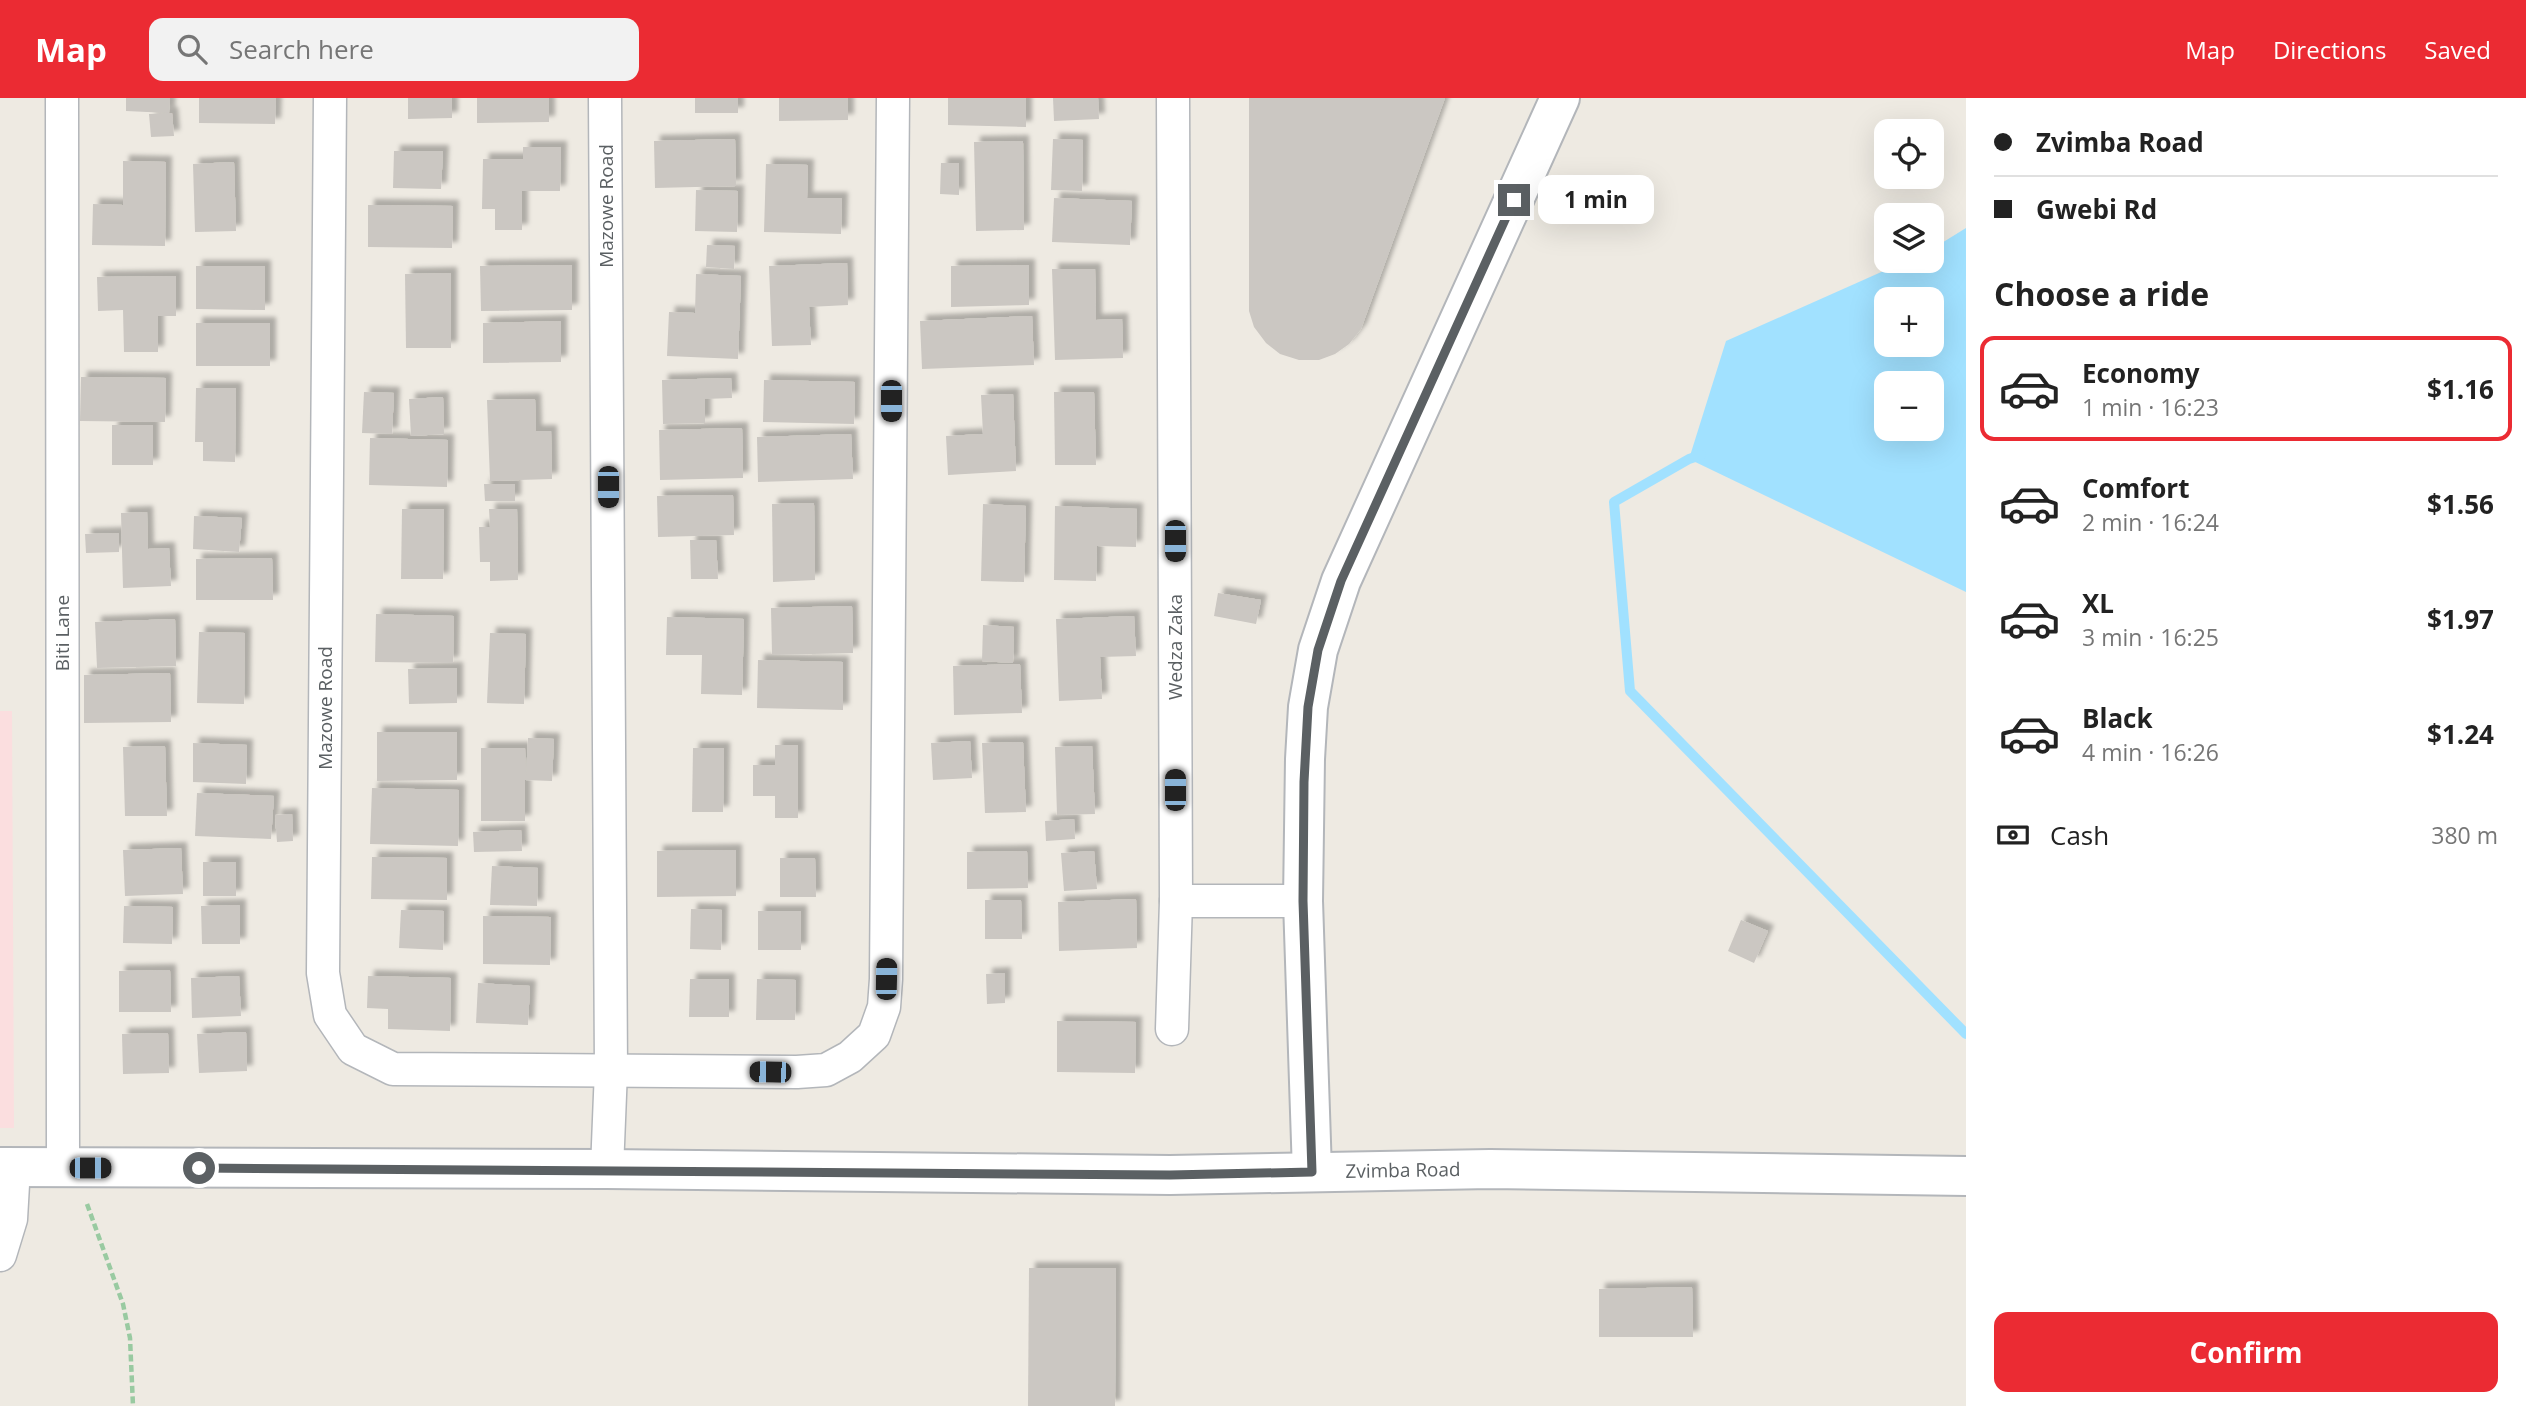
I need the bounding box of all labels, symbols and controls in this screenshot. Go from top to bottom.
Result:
search box [149,18,639,81]
text: Map [35,27,107,72]
icon: search [173,30,211,68]
text: Search here [229,31,374,67]
text: Map [2185,33,2235,66]
text: Directions [2273,33,2386,66]
text: Saved [2424,33,2491,66]
map controls [1874,119,1944,441]
button: locate [1874,119,1944,189]
text: Zvimba Road [2036,124,2204,160]
street label: Mazowe Road [593,144,619,268]
callout: 1 min [1538,176,1654,224]
text: 1 min [1564,183,1628,215]
route end [1498,184,1530,216]
text: Gwebi Rd [2036,191,2157,227]
button: layers [1874,203,1944,273]
text: Choose a ride [1994,272,2209,315]
button: + [1874,287,1944,357]
text: Economy [2082,355,2200,391]
icon: car [1998,357,2061,420]
button: − [1874,371,1944,441]
text: $1.16 [2427,371,2494,407]
car [881,380,902,422]
text: 1 min · 16:23 [2082,391,2219,423]
car [598,466,619,508]
text: Comfort [2082,470,2189,506]
icon: car [1998,472,2061,535]
text: $1.56 [2427,486,2494,522]
text: 2 min · 16:24 [2082,506,2219,538]
car [1165,520,1186,562]
text: XL [2082,585,2114,621]
icon: car [1998,587,2061,650]
street label: Wedza Zaka [1162,594,1188,700]
street label: Biti Lane [49,595,75,671]
text: $1.97 [2427,601,2494,637]
text: 3 min · 16:25 [2082,621,2219,653]
street label: Mazowe Road [312,646,338,770]
text: Black [2082,700,2153,736]
icon: car [1998,702,2061,765]
text: $1.24 [2427,716,2494,752]
text: 4 min · 16:26 [2082,736,2219,768]
car [1165,769,1186,811]
icon: cash [1994,816,2032,854]
text: Cash [2050,817,2109,853]
text: 380 m [2431,819,2498,851]
car [876,958,897,1000]
car [749,1061,792,1083]
route start [183,1152,215,1184]
street label: Zvimba Road [1345,1156,1461,1184]
car [70,1158,112,1179]
button: Confirm [1994,1312,2498,1392]

